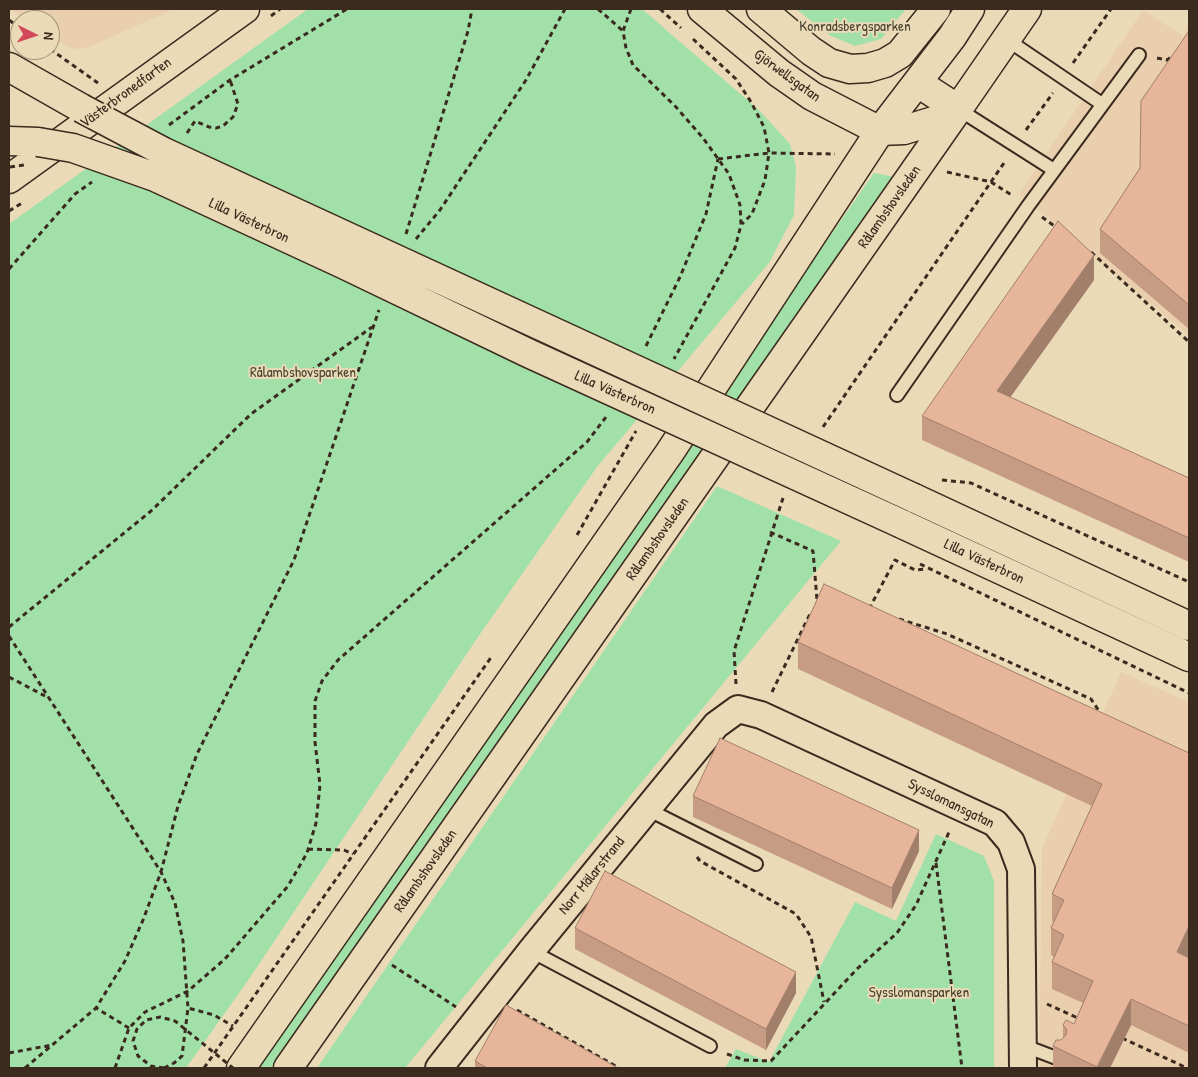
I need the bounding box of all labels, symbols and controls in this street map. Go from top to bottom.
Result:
north arrow [10,10,60,60]
park label: Konradsbergsparken [799,18,911,36]
text: N [40,32,59,40]
street label: Gjörwellsgatan [750,46,824,106]
street label: Västerbronedfarten [77,54,175,132]
street label: Rålambshovsleden [855,162,925,252]
street label: Lilla Västerbron [206,195,292,247]
park label: Rålambshovsparken [250,364,356,382]
street label: Lilla Västerbron [572,367,658,419]
street label: Rålambshovsleden [623,494,693,584]
street label: Lilla Västerbron [941,536,1027,588]
street label: Sysslomansgatan [905,775,997,833]
street label: Rålambshovsleden [391,826,461,916]
street label: Norr Mälarstrand [555,834,629,918]
park label: Sysslomansparken [869,984,969,1002]

